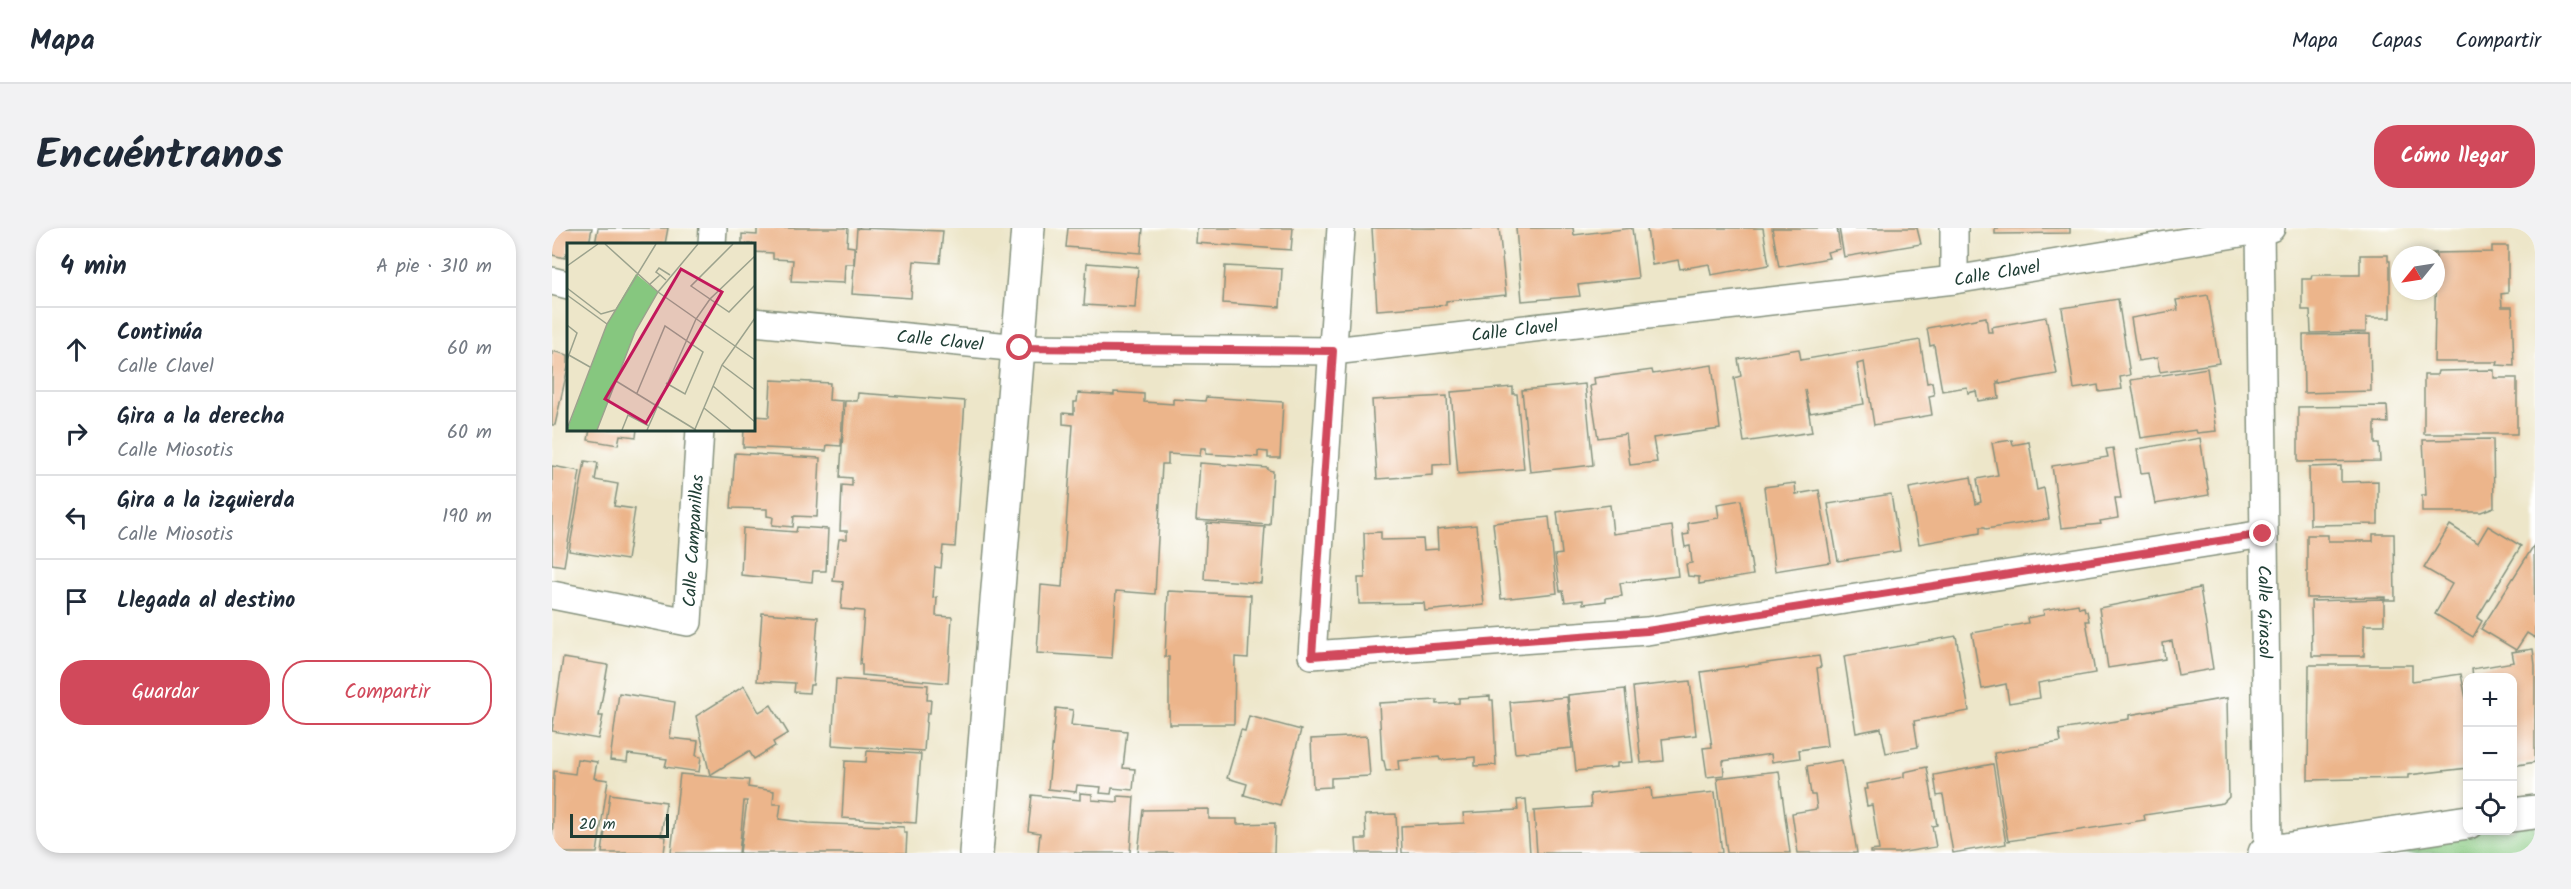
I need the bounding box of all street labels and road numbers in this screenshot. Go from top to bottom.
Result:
street label: Calle Clavel [1952,253,2043,296]
street label: Calle Clavel [1470,312,1560,351]
street label: Calle Clavel [895,323,985,360]
street label: Calle Campanillas [676,473,713,608]
street label: Calle Girasol [2248,565,2279,659]

